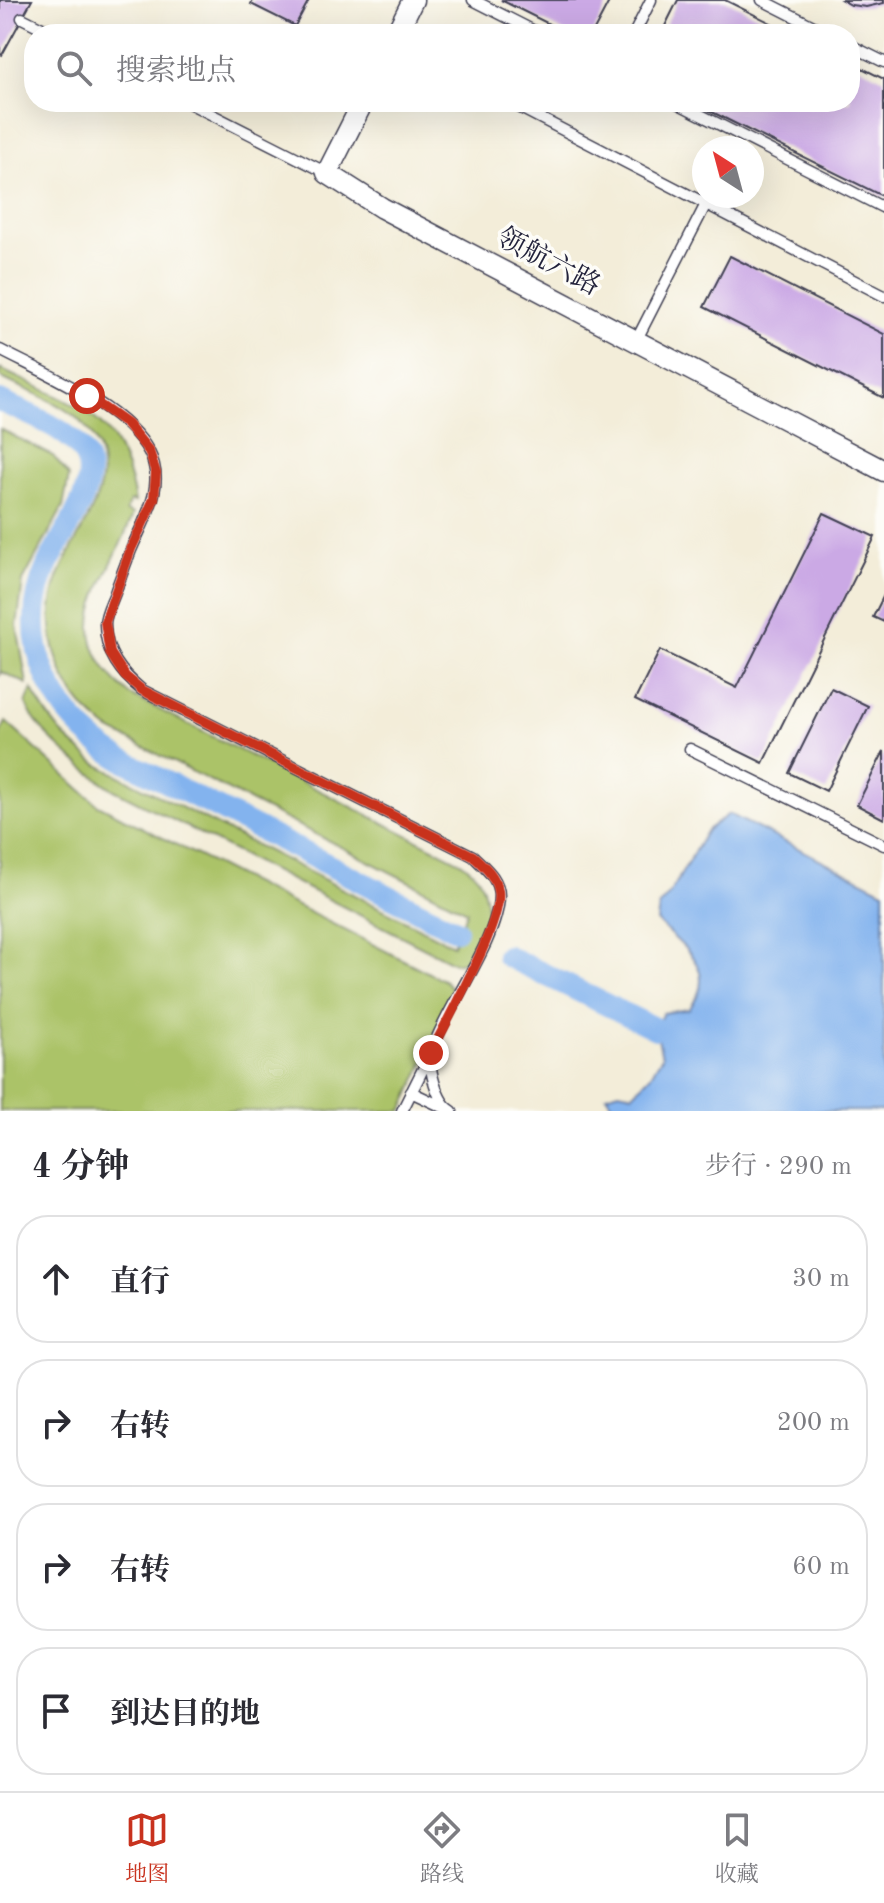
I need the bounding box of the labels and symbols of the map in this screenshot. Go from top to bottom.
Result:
north arrow [692,136,764,208]
street label: 领航六路 [492,222,605,302]
route start [69,378,105,414]
route end [413,1035,449,1071]

